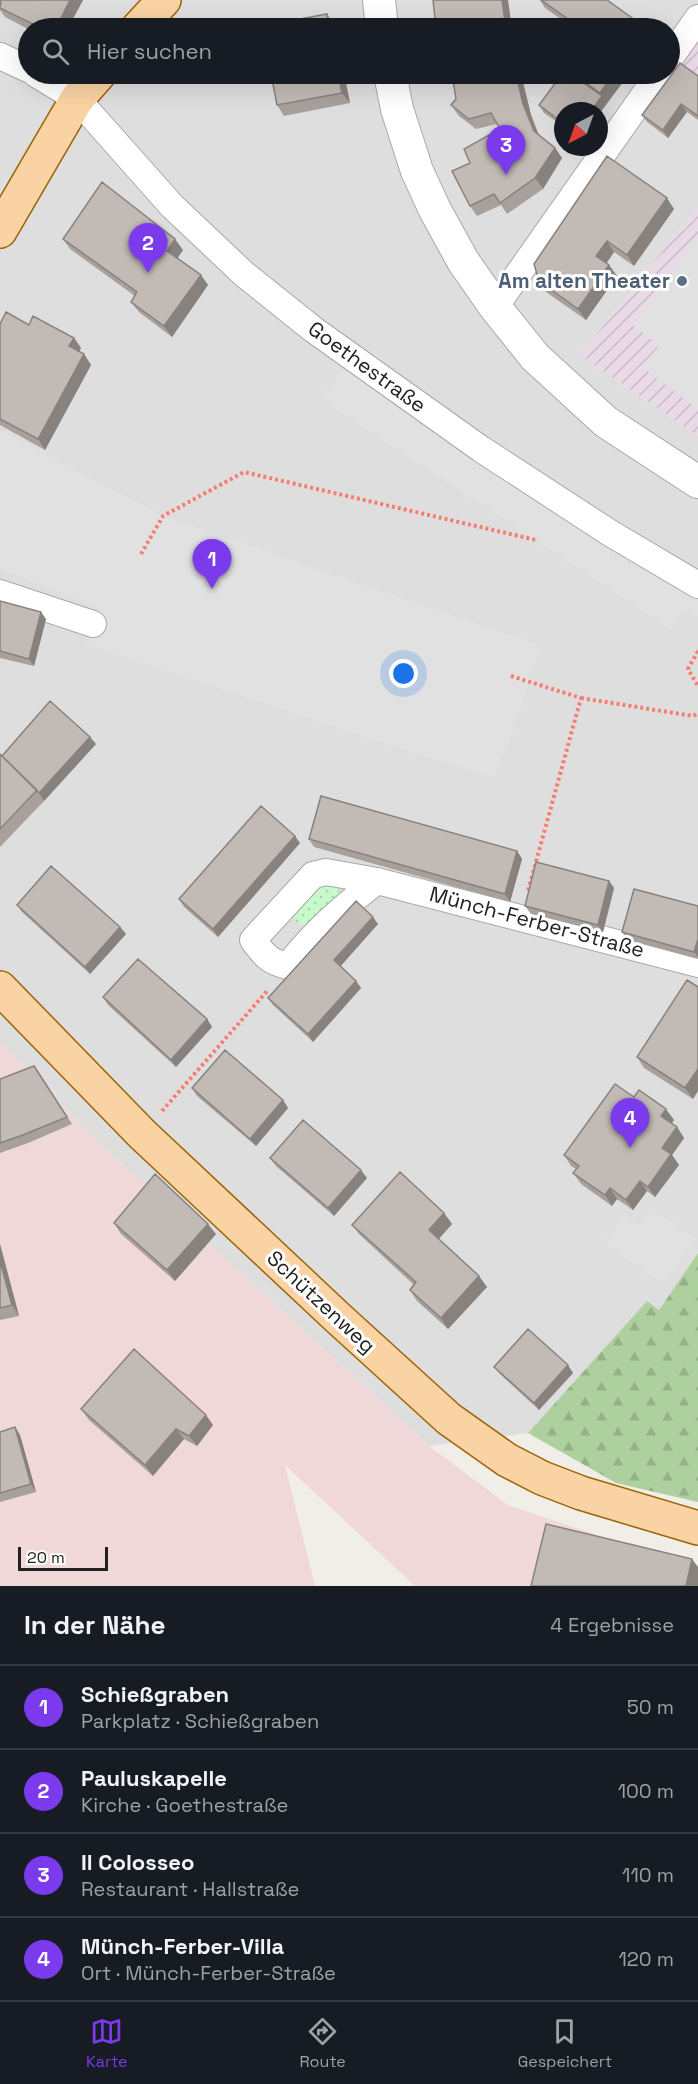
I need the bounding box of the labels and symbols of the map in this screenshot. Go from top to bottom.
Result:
north arrow [554,102,608,156]
pin: 3 [486,126,526,175]
pin: 2 [128,224,168,273]
place label: Am alten Theater [498,267,670,294]
marker: Am alten Theater [675,274,689,288]
street label: Goethestraße [303,315,432,419]
pin: 1 [192,540,232,589]
your location [389,659,418,688]
street label: Münch-Ferber-Straße [427,880,647,963]
pin: 4 [610,1098,650,1148]
street label: Schützenweg [261,1244,381,1359]
scale bar [18,1544,108,1572]

